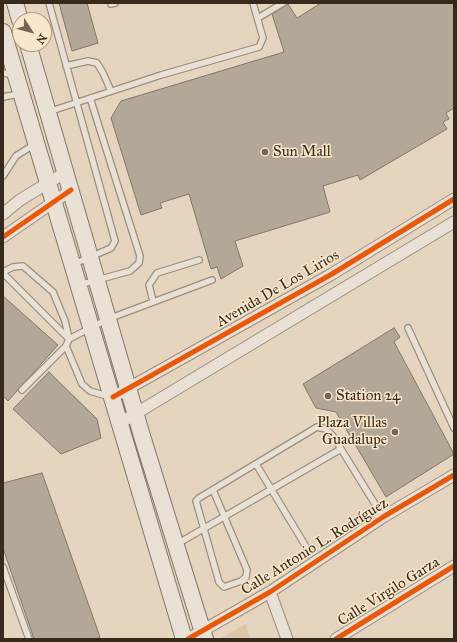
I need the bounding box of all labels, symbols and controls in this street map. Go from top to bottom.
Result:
north arrow [12,12,52,52]
text: N [33,31,49,46]
place label: Sun Mall [273,143,331,161]
marker: Sun Mall [260,147,270,157]
street label: Avenida De Los Lirios [213,246,343,332]
place label: Station 24 [336,387,400,405]
marker: Station 24 [323,391,333,401]
place label: Plaza Villas Guadalupe [317,414,387,449]
marker: Plaza Villas Guadalupe [390,427,400,437]
street label: Calle Antonio L. Rodríguez [238,494,392,600]
street label: Calle Virgilo Garza [335,554,443,630]

